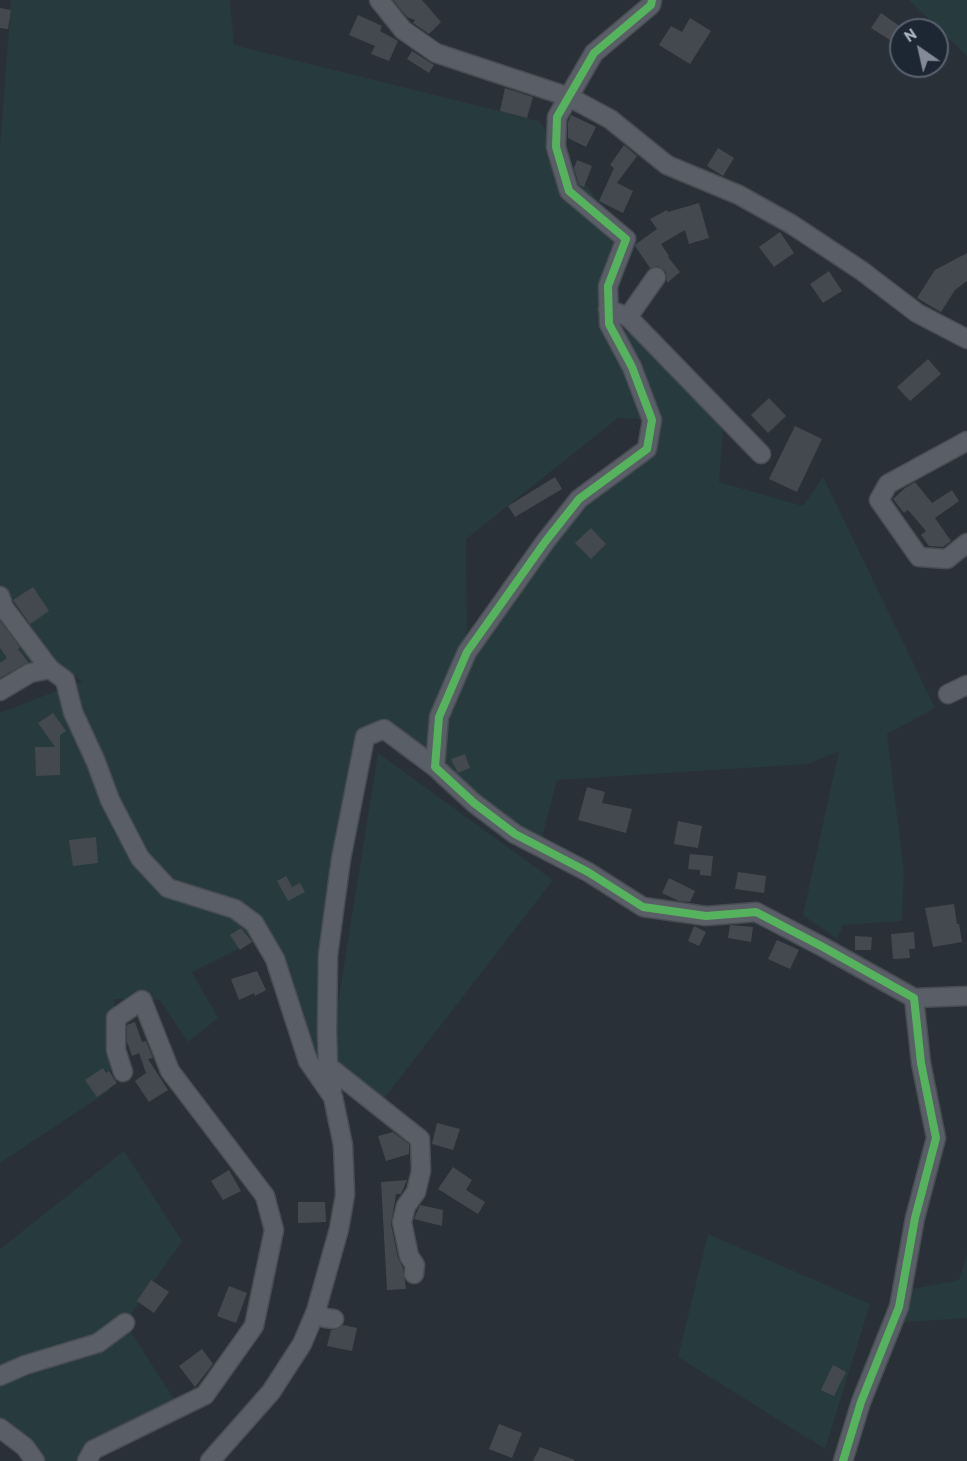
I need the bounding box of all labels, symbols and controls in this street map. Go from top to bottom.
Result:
north arrow [889,18,949,78]
text: N [900,24,920,46]

